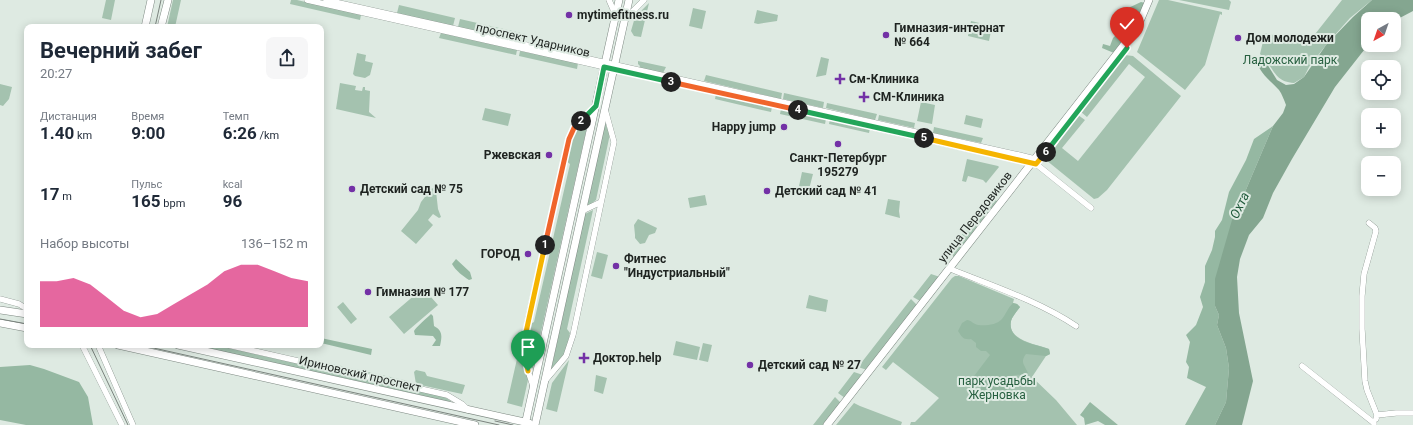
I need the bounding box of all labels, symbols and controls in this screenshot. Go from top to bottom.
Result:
pin [1110,7.0,1144,48]
place label: mytimefitness.ru [577,8,669,22]
marker: mytimefitness.ru [564,10,574,20]
north arrow [1361,12,1401,52]
map controls [1361,12,1401,196]
icon: check [1116,13,1138,35]
street label: проспект Ударников [475,20,592,60]
place label: Гимназия-интернат № 664 [894,21,1005,49]
marker: Гимназия-интернат № 664 [881,30,891,40]
place label: Дом молодежи [1246,31,1334,45]
marker: Дом молодежи [1233,33,1243,43]
button: share [266,37,308,79]
text: Вечерний забег [40,38,202,63]
park label: Ладожский парк [1243,53,1338,67]
button: locate [1361,60,1401,100]
text: 20:27 [40,66,72,81]
pin: 3 [661,72,681,92]
place label: См-Клиника [849,72,919,86]
marker: См-Клиника [834,73,846,85]
text: 3 [668,75,674,88]
place label: СМ-Клиника [873,90,945,104]
marker: СМ-Клиника [858,91,870,103]
pin: 4 [788,100,808,120]
text: 4 [795,103,801,116]
button: + [1361,108,1401,148]
text: Дистанция [40,110,97,123]
text: Время [131,110,164,123]
text: Темп [223,110,249,123]
pin: 2 [571,111,591,131]
text: 2 [578,114,584,127]
place label: Happy jump [712,120,776,134]
marker: Happy jump [779,122,789,132]
text: 1.40 [40,123,74,143]
text: 9:00 [131,123,165,143]
text: 6:26 [223,123,257,143]
pin: 5 [914,128,934,148]
text: km [74,129,92,142]
text: /km [257,129,279,142]
text: 5 [921,131,927,144]
marker: Санкт-Петербург 195279 [833,139,843,149]
pin: 6 [1036,142,1056,162]
text: 6 [1043,145,1049,158]
place label: Ржевская [484,148,541,162]
marker: Ржевская [544,150,554,160]
place label: Санкт-Петербург 195279 [789,151,887,179]
button: − [1361,156,1401,196]
street label: улица Передовиков [935,169,1015,265]
text: Пульс [131,178,162,191]
text: kcal [223,178,243,191]
place label: Детский сад № 75 [360,182,463,196]
text: 17 [40,184,60,204]
marker: Детский сад № 75 [347,184,357,194]
place label: Детский сад № 41 [775,184,878,198]
marker: Детский сад № 41 [762,186,772,196]
water label: Охта [1227,189,1252,221]
text: m [60,190,72,203]
text: 165 [131,191,161,211]
text: 96 [223,191,242,211]
text: bpm [161,197,185,210]
pin: 1 [535,235,555,255]
text: Набор высоты [40,236,129,251]
text: 136–152 m [241,236,308,251]
text: 1 [542,238,548,251]
place label: ГОРОД [481,247,520,261]
marker: ГОРОД [523,249,533,259]
place label: Фитнес "Индустриальный" [624,252,730,280]
marker: Фитнес "Индустриальный" [611,261,621,271]
place label: Гимназия № 177 [376,285,469,299]
marker: Гимназия № 177 [363,287,373,297]
pin [511,330,545,371]
icon: arrive [517,336,539,358]
place label: Доктор.help [593,351,662,365]
marker: Доктор.help [578,352,590,364]
street label: Ириновский проспект [298,353,423,395]
place label: Детский сад № 27 [758,358,861,372]
marker: Детский сад № 27 [745,360,755,370]
park label: парк усадьбы Жерновка [958,374,1036,402]

